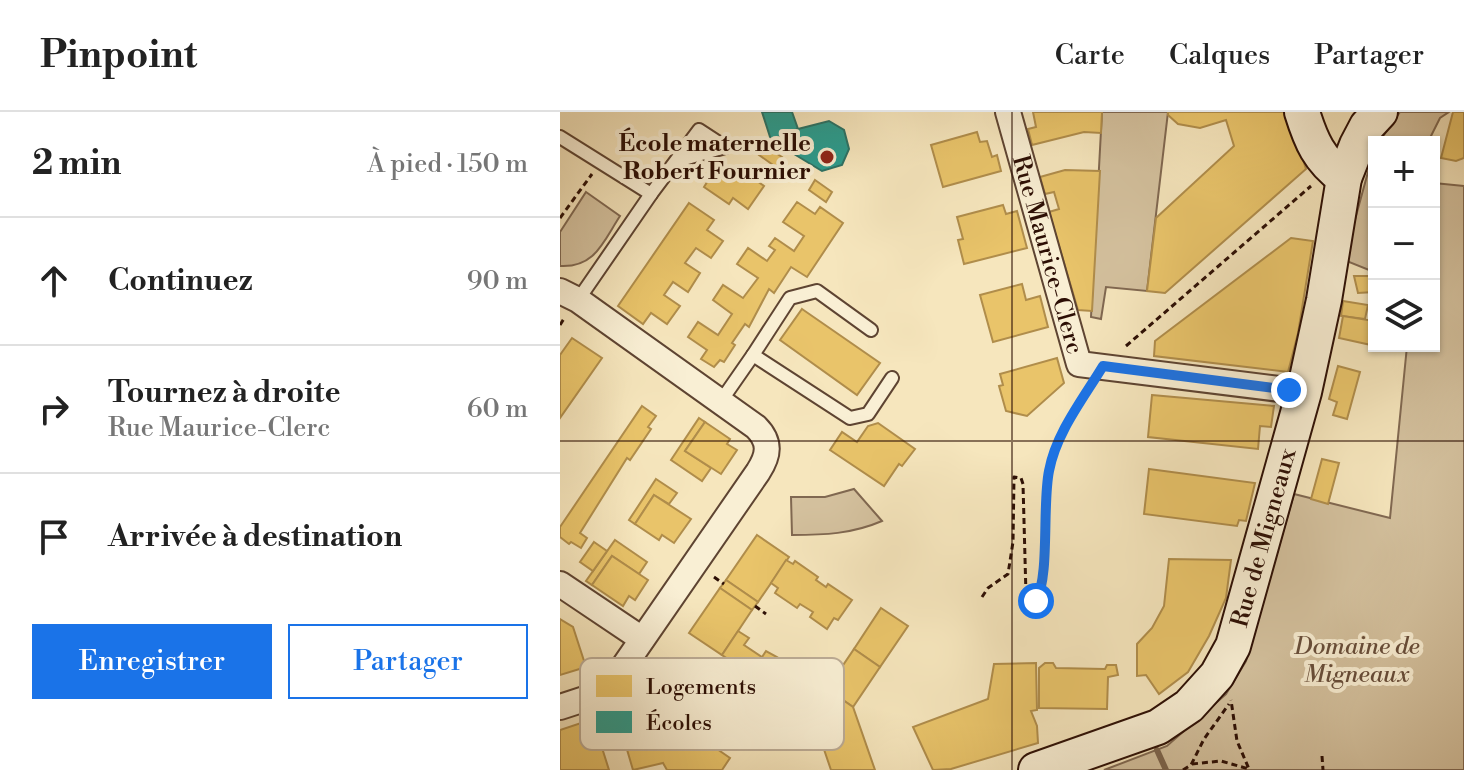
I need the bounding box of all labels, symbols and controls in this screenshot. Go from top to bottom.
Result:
text: Pinpoint [40,32,197,79]
text: Carte [1055,38,1125,73]
text: Calques [1169,38,1270,73]
text: Partager [1314,38,1424,73]
place label: École maternelle Robert Fournier [618,127,811,187]
map controls [1368,136,1440,352]
button: + [1368,136,1440,208]
text: 2 min [32,143,121,185]
text: À pied · 150 m [367,148,528,180]
marker: École maternelle Robert Fournier [818,148,836,166]
street label: Rue Maurice-Clerc [1005,152,1089,358]
button: − [1368,208,1440,280]
icon: ahead [32,259,76,303]
text: Continuez [108,262,253,300]
text: 90 m [467,265,528,297]
button: layers [1368,280,1440,352]
route end [1271,372,1307,408]
text: Tournez à droite [108,374,341,412]
icon: right [32,387,76,431]
text: 60 m [467,393,528,425]
text: Rue Maurice-Clerc [108,412,330,444]
street label: Rue de Migneaux [1225,445,1304,631]
icon: arrive [32,515,76,559]
text: Arrivée à destination [108,518,402,556]
route start [1018,583,1054,619]
button: Enregistrer [32,624,272,699]
button: Partager [288,624,528,699]
park label: Domaine de Migneaux [1293,632,1420,690]
legend [580,658,844,750]
text: Logements [646,674,756,701]
text: Écoles [646,709,712,737]

